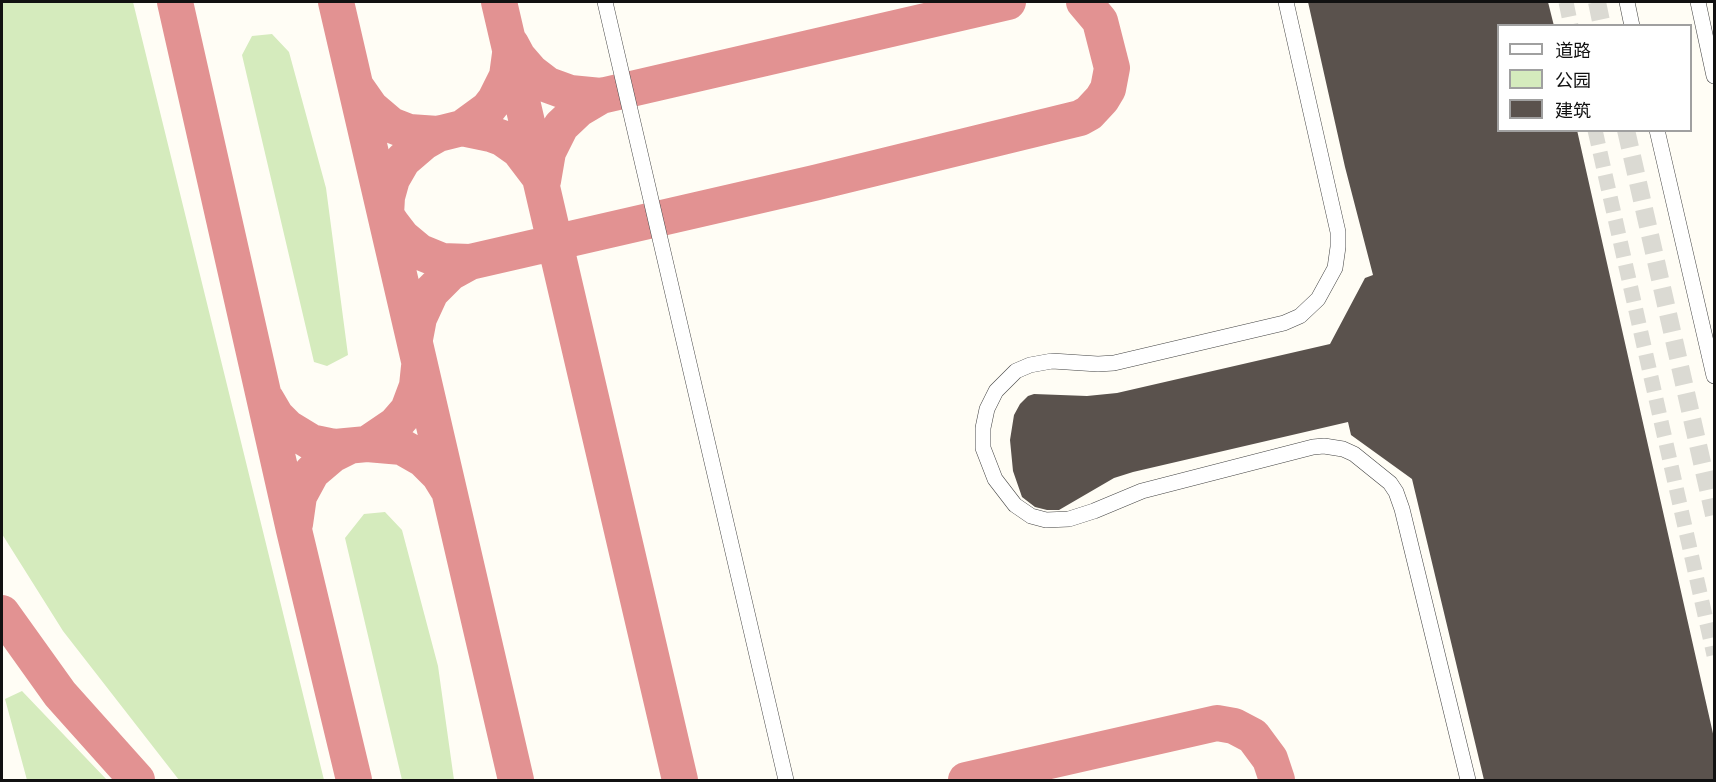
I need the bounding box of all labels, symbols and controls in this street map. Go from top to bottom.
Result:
legend [1497,24,1692,132]
text: 道路 [1555,36,1591,62]
text: 公园 [1555,66,1591,92]
text: 建筑 [1555,96,1591,122]

